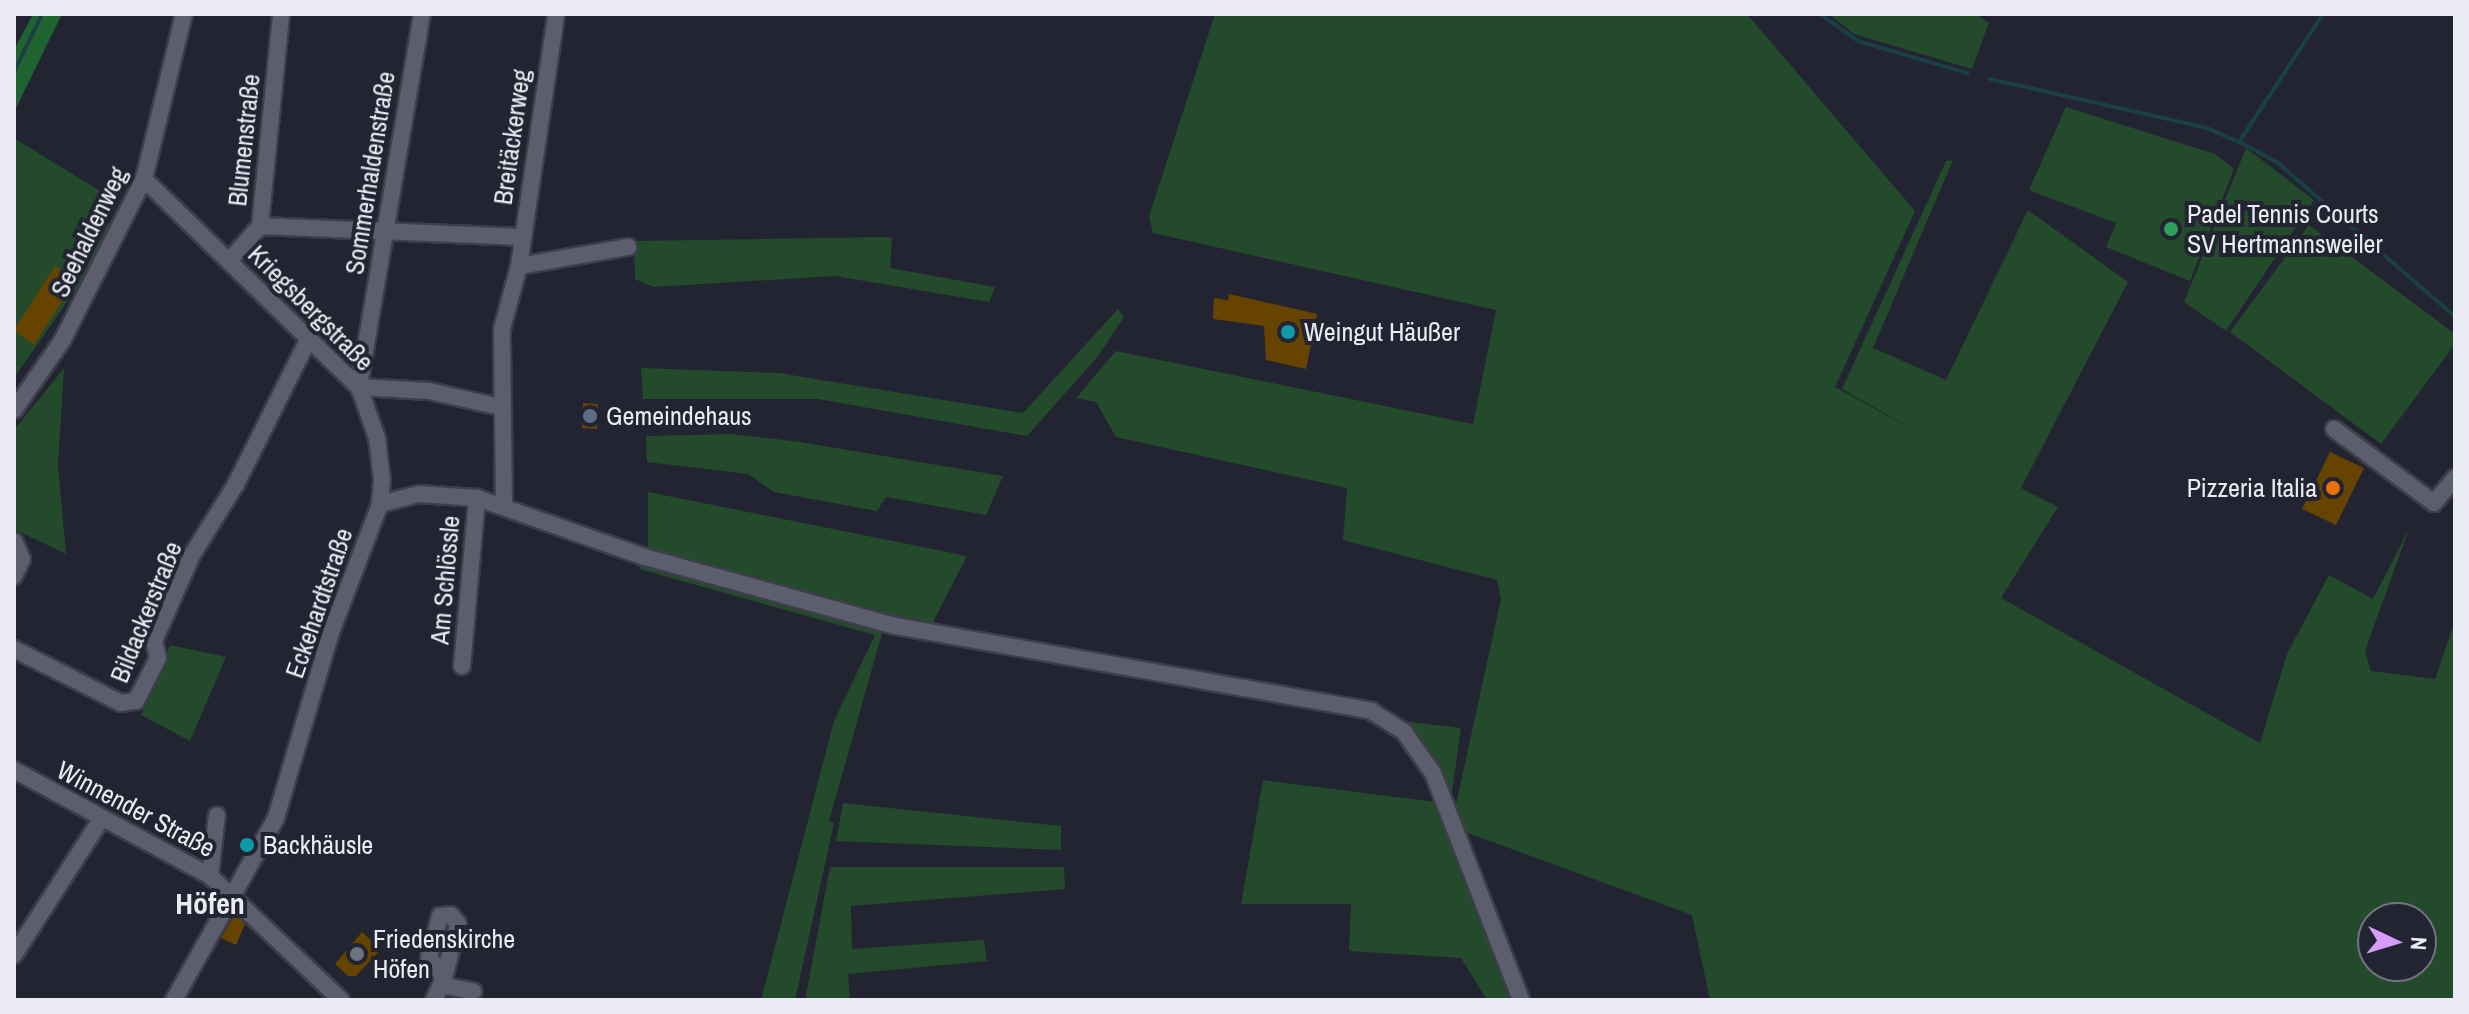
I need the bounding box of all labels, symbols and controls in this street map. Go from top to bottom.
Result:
street label: Breitäckerweg [487,67,537,207]
street label: Sommerhaldenstraße [339,69,401,277]
street label: Blumenstraße [222,72,266,208]
street label: Seehaldenweg [44,162,134,302]
place label: Padel Tennis Courts SV Hertmannsweiler [2187,198,2382,260]
marker: Padel Tennis Courts SV Hertmannsweiler [2162,220,2180,238]
street label: Kriegsbergstraße [242,239,380,377]
place label: Weingut Häußer [1304,316,1460,348]
marker: Weingut Häußer [1279,323,1297,341]
place label: Gemeindehaus [606,400,752,432]
marker: Gemeindehaus [581,407,599,425]
place label: Pizzeria Italia [2187,472,2317,504]
marker: Pizzeria Italia [2324,479,2342,497]
street label: Am Schlössle [424,514,466,646]
street label: Eckehardtstraße [279,524,359,682]
street label: Bildackerstraße [104,537,188,687]
street label: Winnender Straße [52,754,220,864]
place label: Backhäusle [263,829,373,861]
marker: Backhäusle [238,836,256,854]
district label: Höfen [175,885,245,921]
north arrow [2357,902,2437,982]
place label: Friedenskirche Höfen [373,923,515,984]
text: N [2404,936,2434,951]
marker: Friedenskirche Höfen [348,945,366,963]

